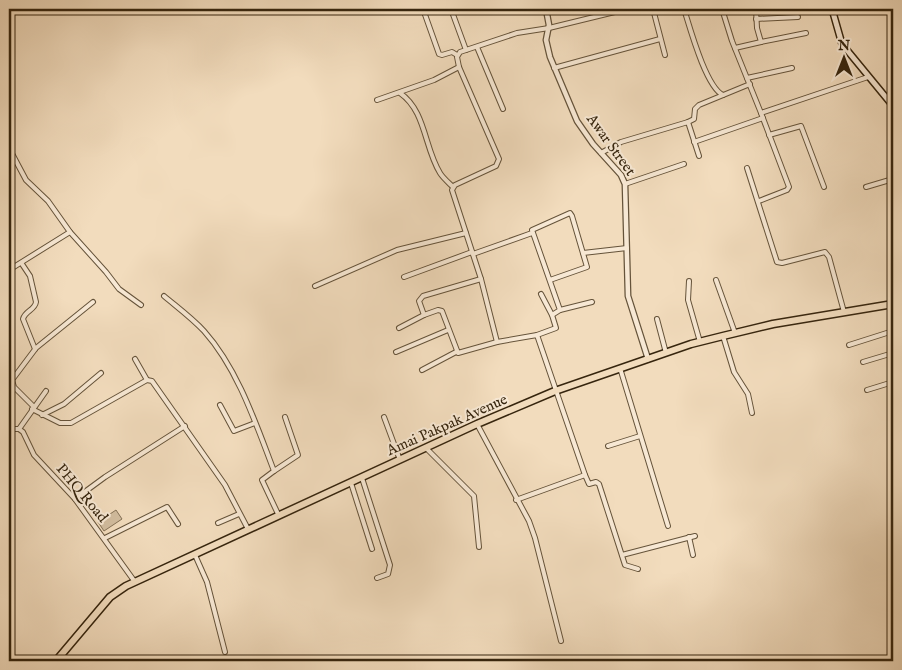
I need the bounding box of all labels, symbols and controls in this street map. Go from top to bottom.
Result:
north arrow [820,32,870,82]
text: N [837,37,850,55]
street label: Awar Street [582,109,640,180]
street label: Amai Pakpak Avenue [383,390,510,461]
street label: PHQ Road [52,460,113,527]

